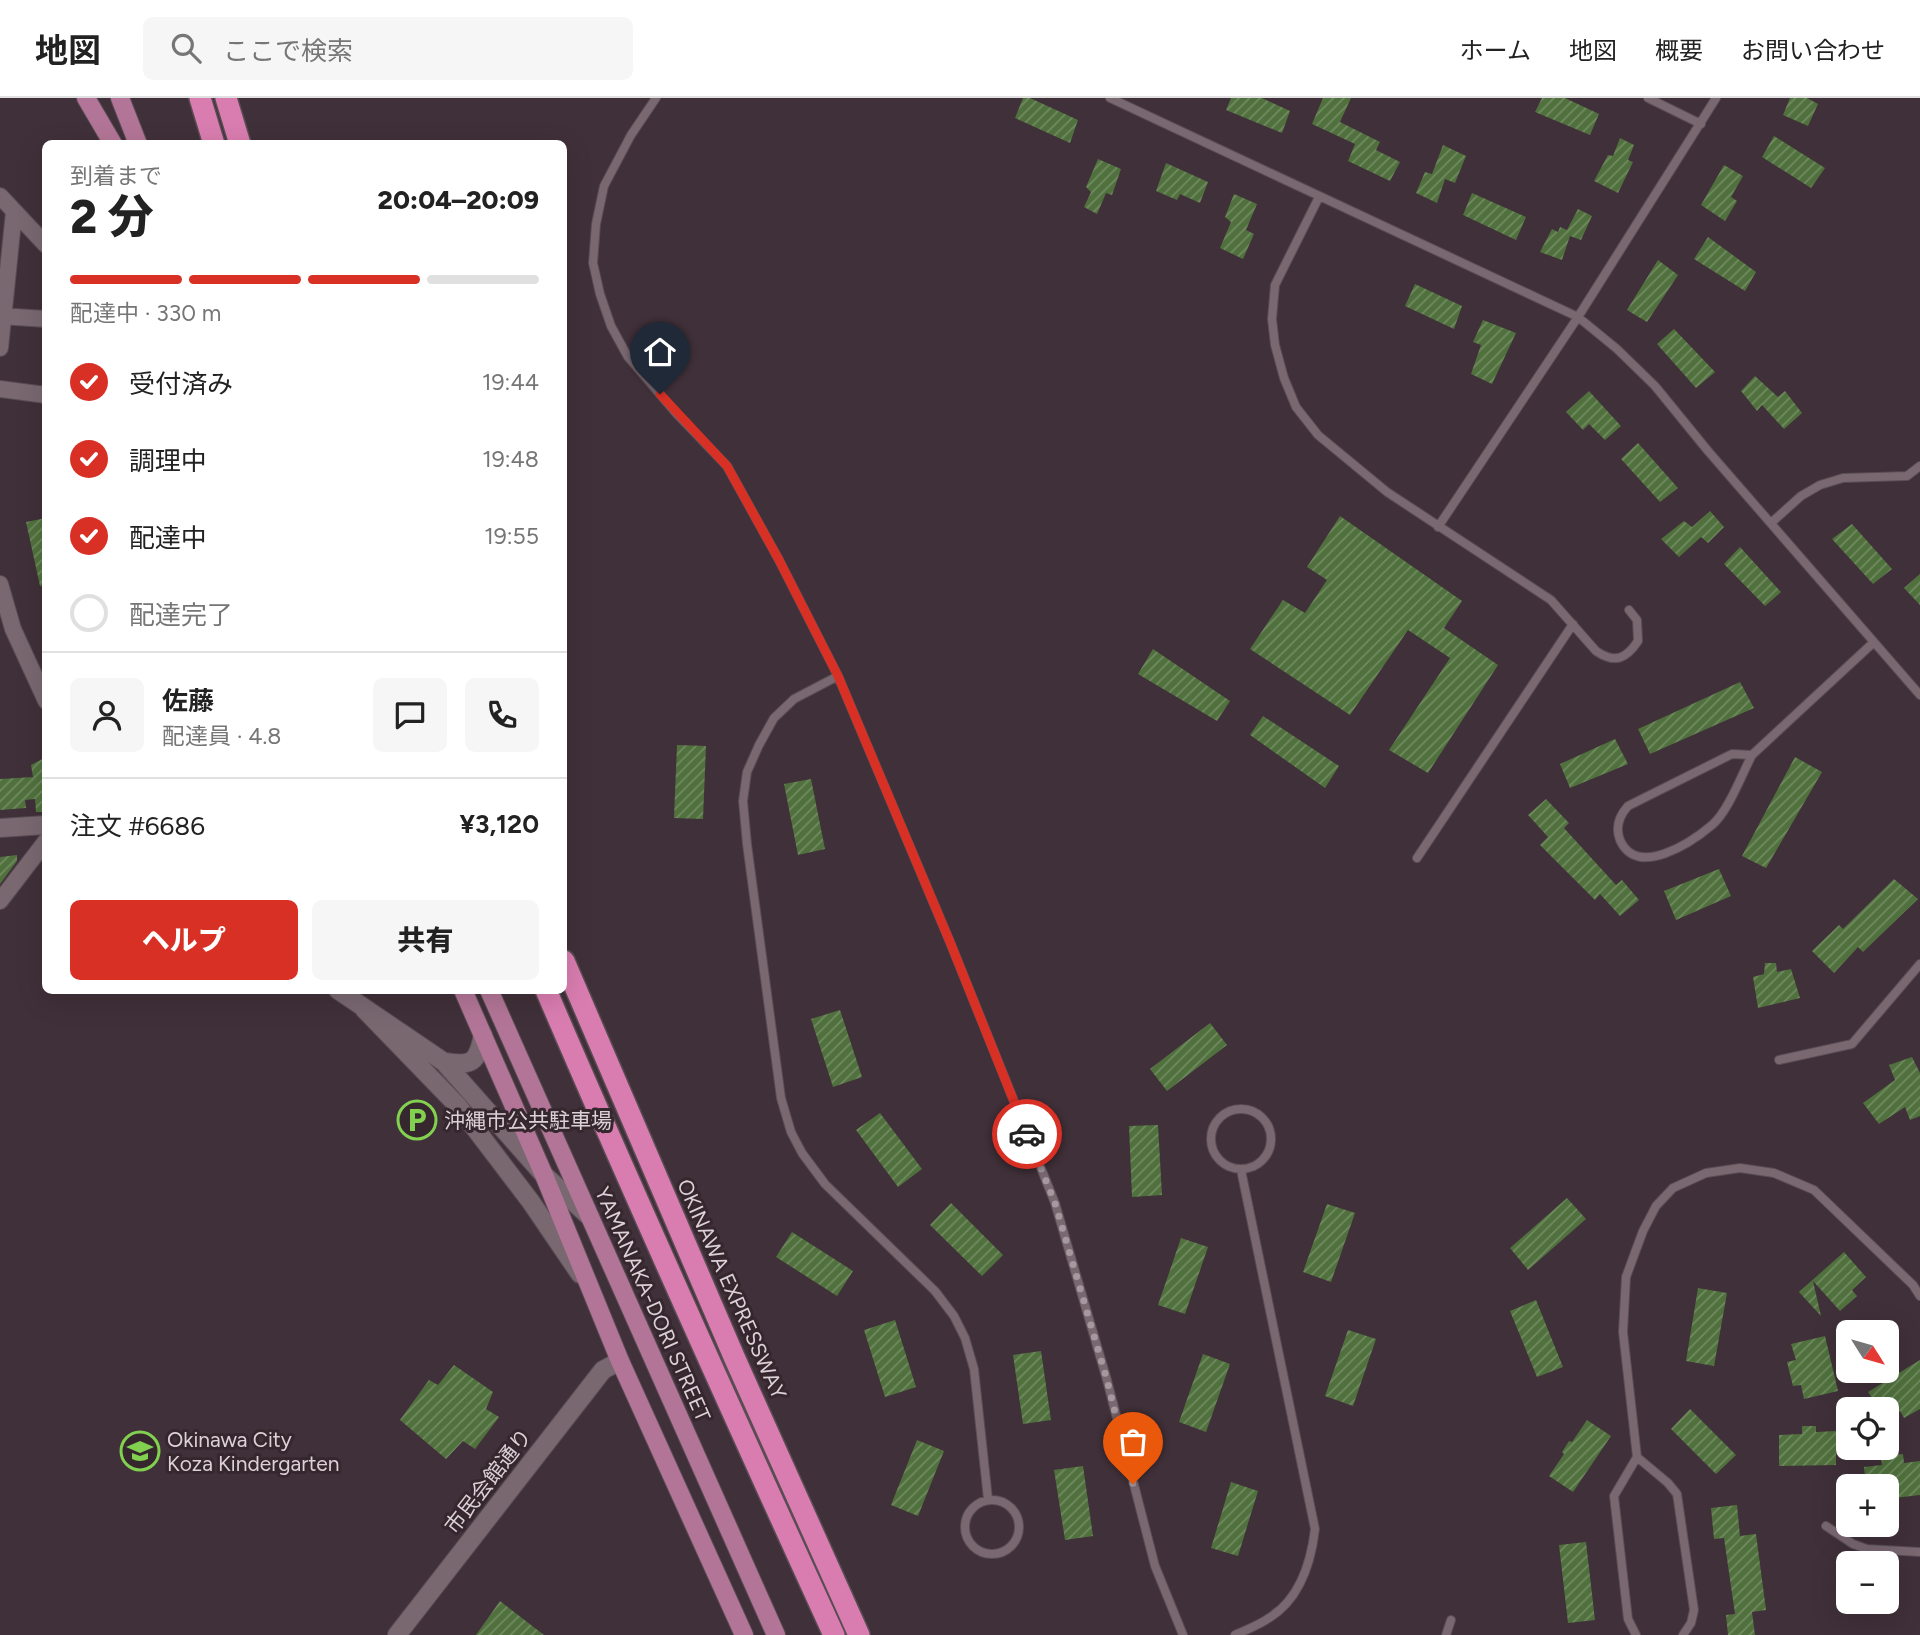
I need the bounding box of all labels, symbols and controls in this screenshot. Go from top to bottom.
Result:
search box [143,17,633,80]
icon: search [167,29,205,67]
text: 地図 [35,31,101,70]
text: ここで検索 [223,35,353,67]
text: ホーム [1460,36,1531,65]
text: 地図 [1569,36,1617,65]
text: 概要 [1655,36,1703,65]
text: お問い合わせ [1741,36,1885,65]
text: 到着まで [70,162,162,190]
text: 20:04–20:09 [378,184,539,216]
text: 2 分 [70,189,154,245]
text: 配達中 · 330 m [70,299,221,327]
pin [630,322,690,394]
icon: home [641,333,679,371]
icon: check [70,363,108,401]
text: 受付済み [129,368,233,400]
text: 19:44 [482,368,539,396]
icon: check [70,440,108,478]
text: 調理中 [129,445,207,477]
text: 19:48 [482,445,539,473]
icon: check [70,517,108,555]
text: 配達中 [129,522,207,554]
text: 19:55 [484,522,539,550]
text: 配達完了 [129,599,233,631]
button: person [70,678,144,752]
button: chat [373,678,447,752]
button: phone [465,678,539,752]
text: 佐藤 [162,685,214,717]
text: 配達員 · 4.8 [162,722,281,750]
text: ¥3,120 [459,808,539,840]
text: 注文 #6686 [70,810,205,842]
button: ヘルプ [70,900,298,980]
button: 共有 [312,900,539,980]
parking icon: 沖縄市公共駐車場 [396,1099,438,1141]
courier [992,1099,1062,1169]
place label: 沖縄市公共駐車場 [444,1108,612,1133]
icon: car [1008,1115,1046,1153]
street label: OKINAWA EXPRESSWAY [672,1175,792,1403]
street label: YAMANAKA-DORI STREET [590,1183,716,1425]
north arrow [1836,1320,1899,1382]
map controls [1836,1320,1899,1614]
button: locate [1836,1397,1899,1460]
pin [1103,1412,1163,1484]
icon: bag [1114,1423,1152,1461]
street label: 市民会館通り [439,1424,537,1538]
place label: Okinawa City Koza Kindergarten [167,1427,340,1476]
school or university icon: Okinawa City Koza Kindergarten [119,1430,161,1472]
button: + [1836,1474,1899,1537]
button: − [1836,1551,1899,1614]

